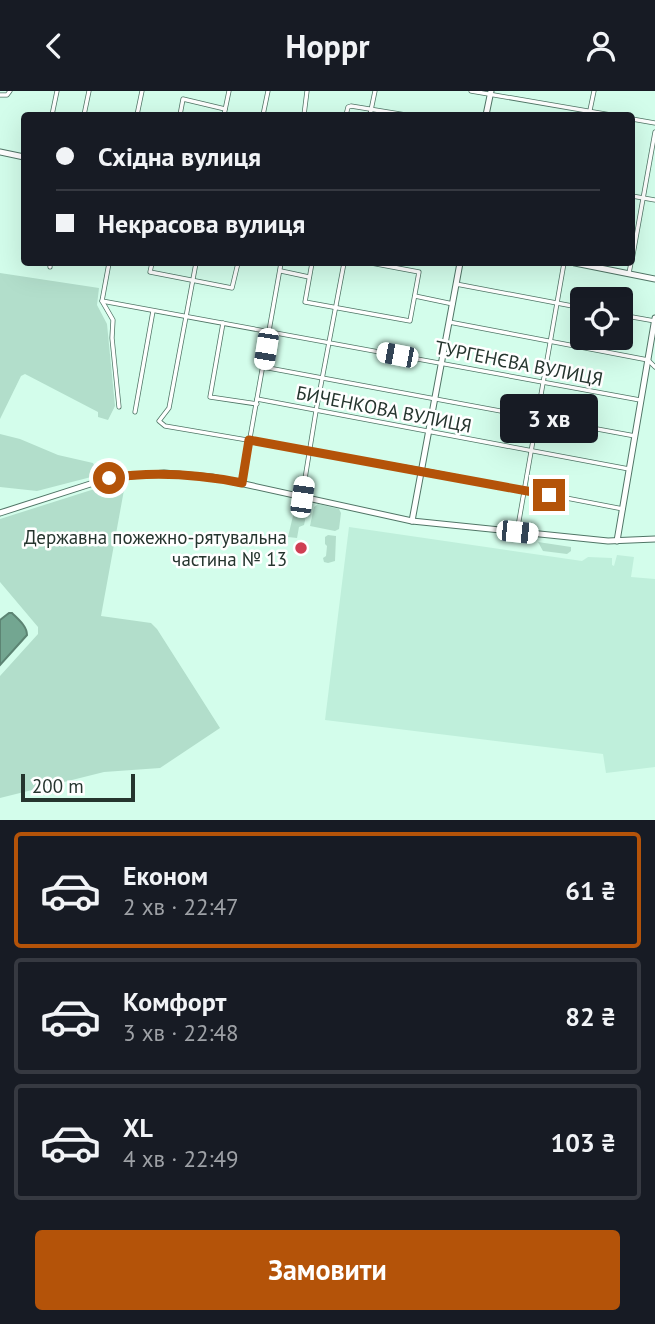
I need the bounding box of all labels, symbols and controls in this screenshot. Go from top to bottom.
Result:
text: Hoppr [286,25,369,67]
icon: back [35,27,73,65]
icon: person [582,27,620,65]
text: Східна вулиця [98,140,261,173]
text: Некрасова вулиця [98,207,305,240]
map controls [570,287,633,350]
button: locate [570,287,633,350]
car [253,327,280,371]
street label: ТУРГЕНЄВА ВУЛИЦЯ [433,335,605,391]
car [375,341,420,369]
street label: БИЧЕНКОВА ВУЛИЦЯ [294,380,474,438]
callout: 3 хв [500,393,598,443]
text: 3 хв [528,404,570,433]
route start [93,462,125,494]
car [289,475,316,519]
route end [533,479,565,511]
car [496,519,539,545]
place label: Державна пожежно-рятувальна частина № 13 [24,525,287,571]
marker: Державна пожежно-рятувальна частина № 13 [293,540,309,556]
scale bar [21,771,135,803]
text: 200 m [32,774,84,798]
icon: car [39,859,102,922]
text: Економ [123,859,208,892]
text: 61 ₴ [565,874,616,907]
text: 2 хв · 22:47 [123,892,239,921]
icon: car [39,985,102,1048]
text: Комфорт [123,985,226,1018]
text: 82 ₴ [565,1000,616,1033]
text: 3 хв · 22:48 [123,1018,239,1047]
icon: car [39,1111,102,1174]
text: XL [123,1111,153,1144]
text: 103 ₴ [550,1126,616,1159]
text: 4 хв · 22:49 [123,1144,239,1173]
button: Замовити [35,1230,620,1310]

